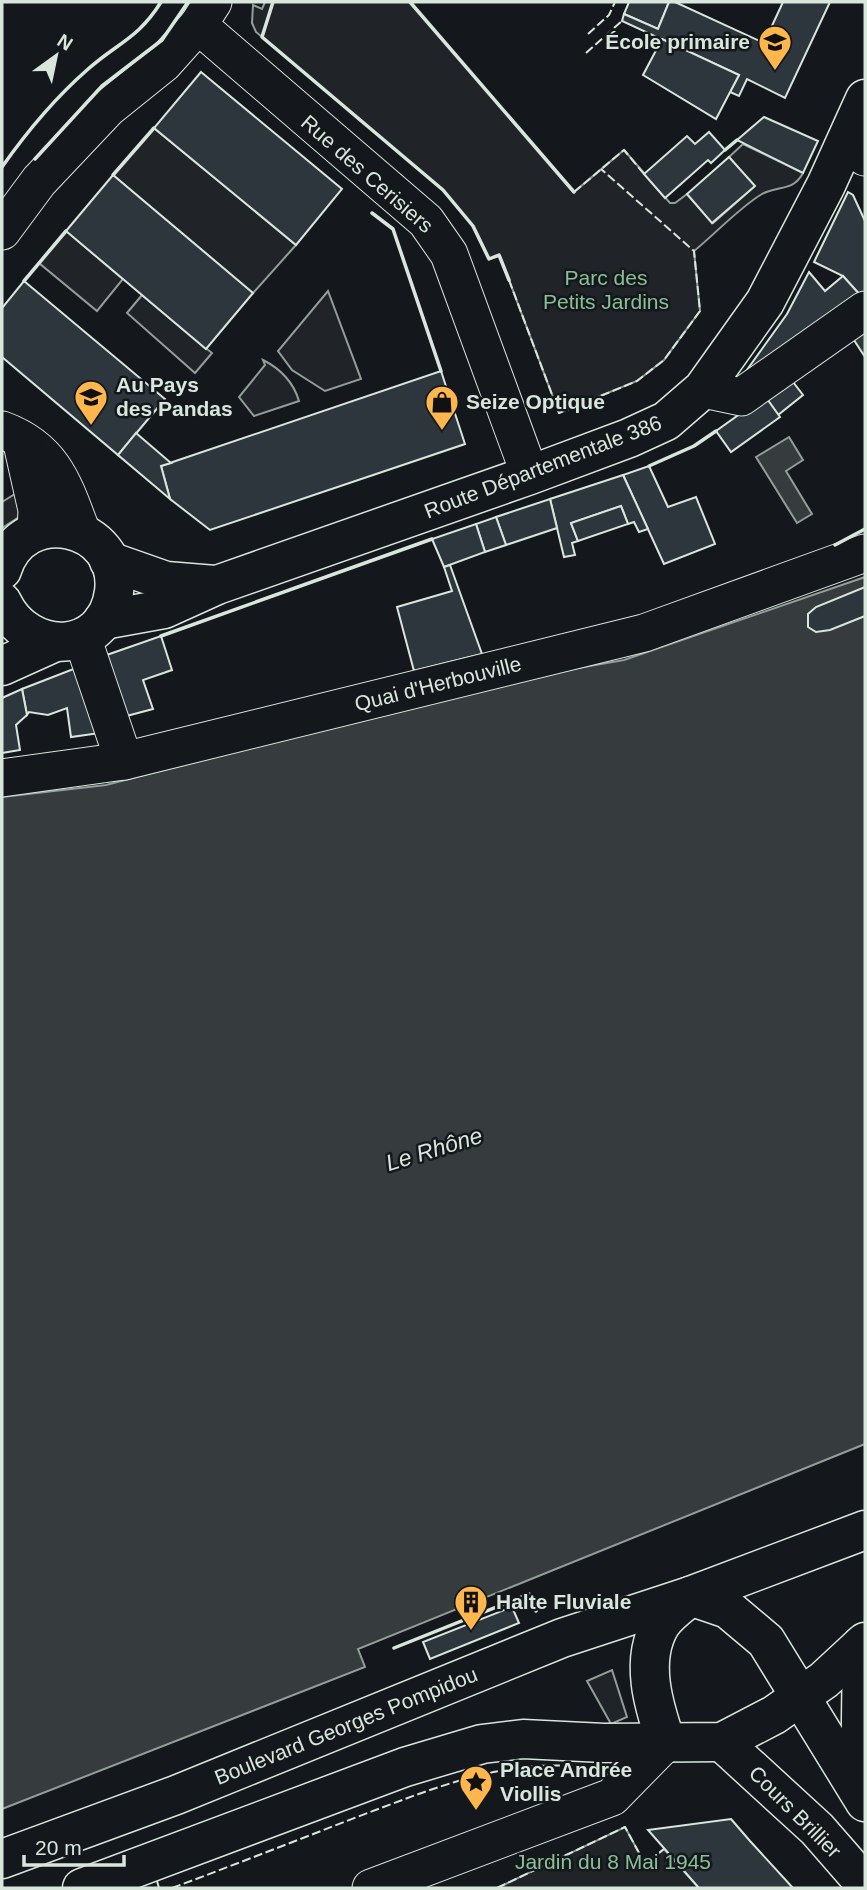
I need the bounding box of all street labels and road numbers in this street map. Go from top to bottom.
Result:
street label: Rue des Cerisiers [297,110,438,237]
street label: Route Départementale 386 [421,411,665,522]
street label: Quai d'Herbouville [352,652,524,715]
street label: Boulevard Georges Pompidou [211,1662,481,1789]
street label: Cours Brillier [745,1761,846,1862]

